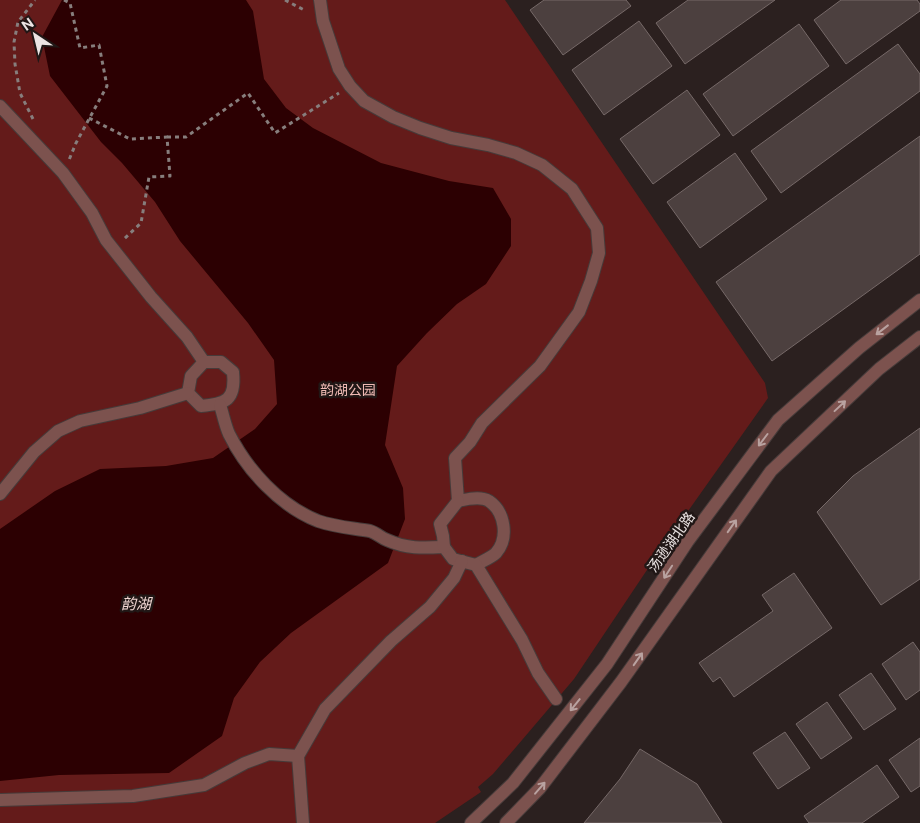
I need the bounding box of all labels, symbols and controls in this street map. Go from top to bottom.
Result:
north arrow [10,10,60,60]
text: N [18,15,37,34]
one-way arrow [875,325,889,335]
park label: 韵湖公园 [320,382,376,398]
one-way arrow [833,400,846,412]
one-way arrow [758,433,768,447]
street label: 汤逊湖北路 [644,509,698,575]
one-way arrow [727,519,737,533]
one-way arrow [663,565,673,579]
water label: 韵湖 [121,595,153,612]
one-way arrow [633,652,643,666]
one-way arrow [569,698,580,711]
one-way arrow [534,782,545,795]

